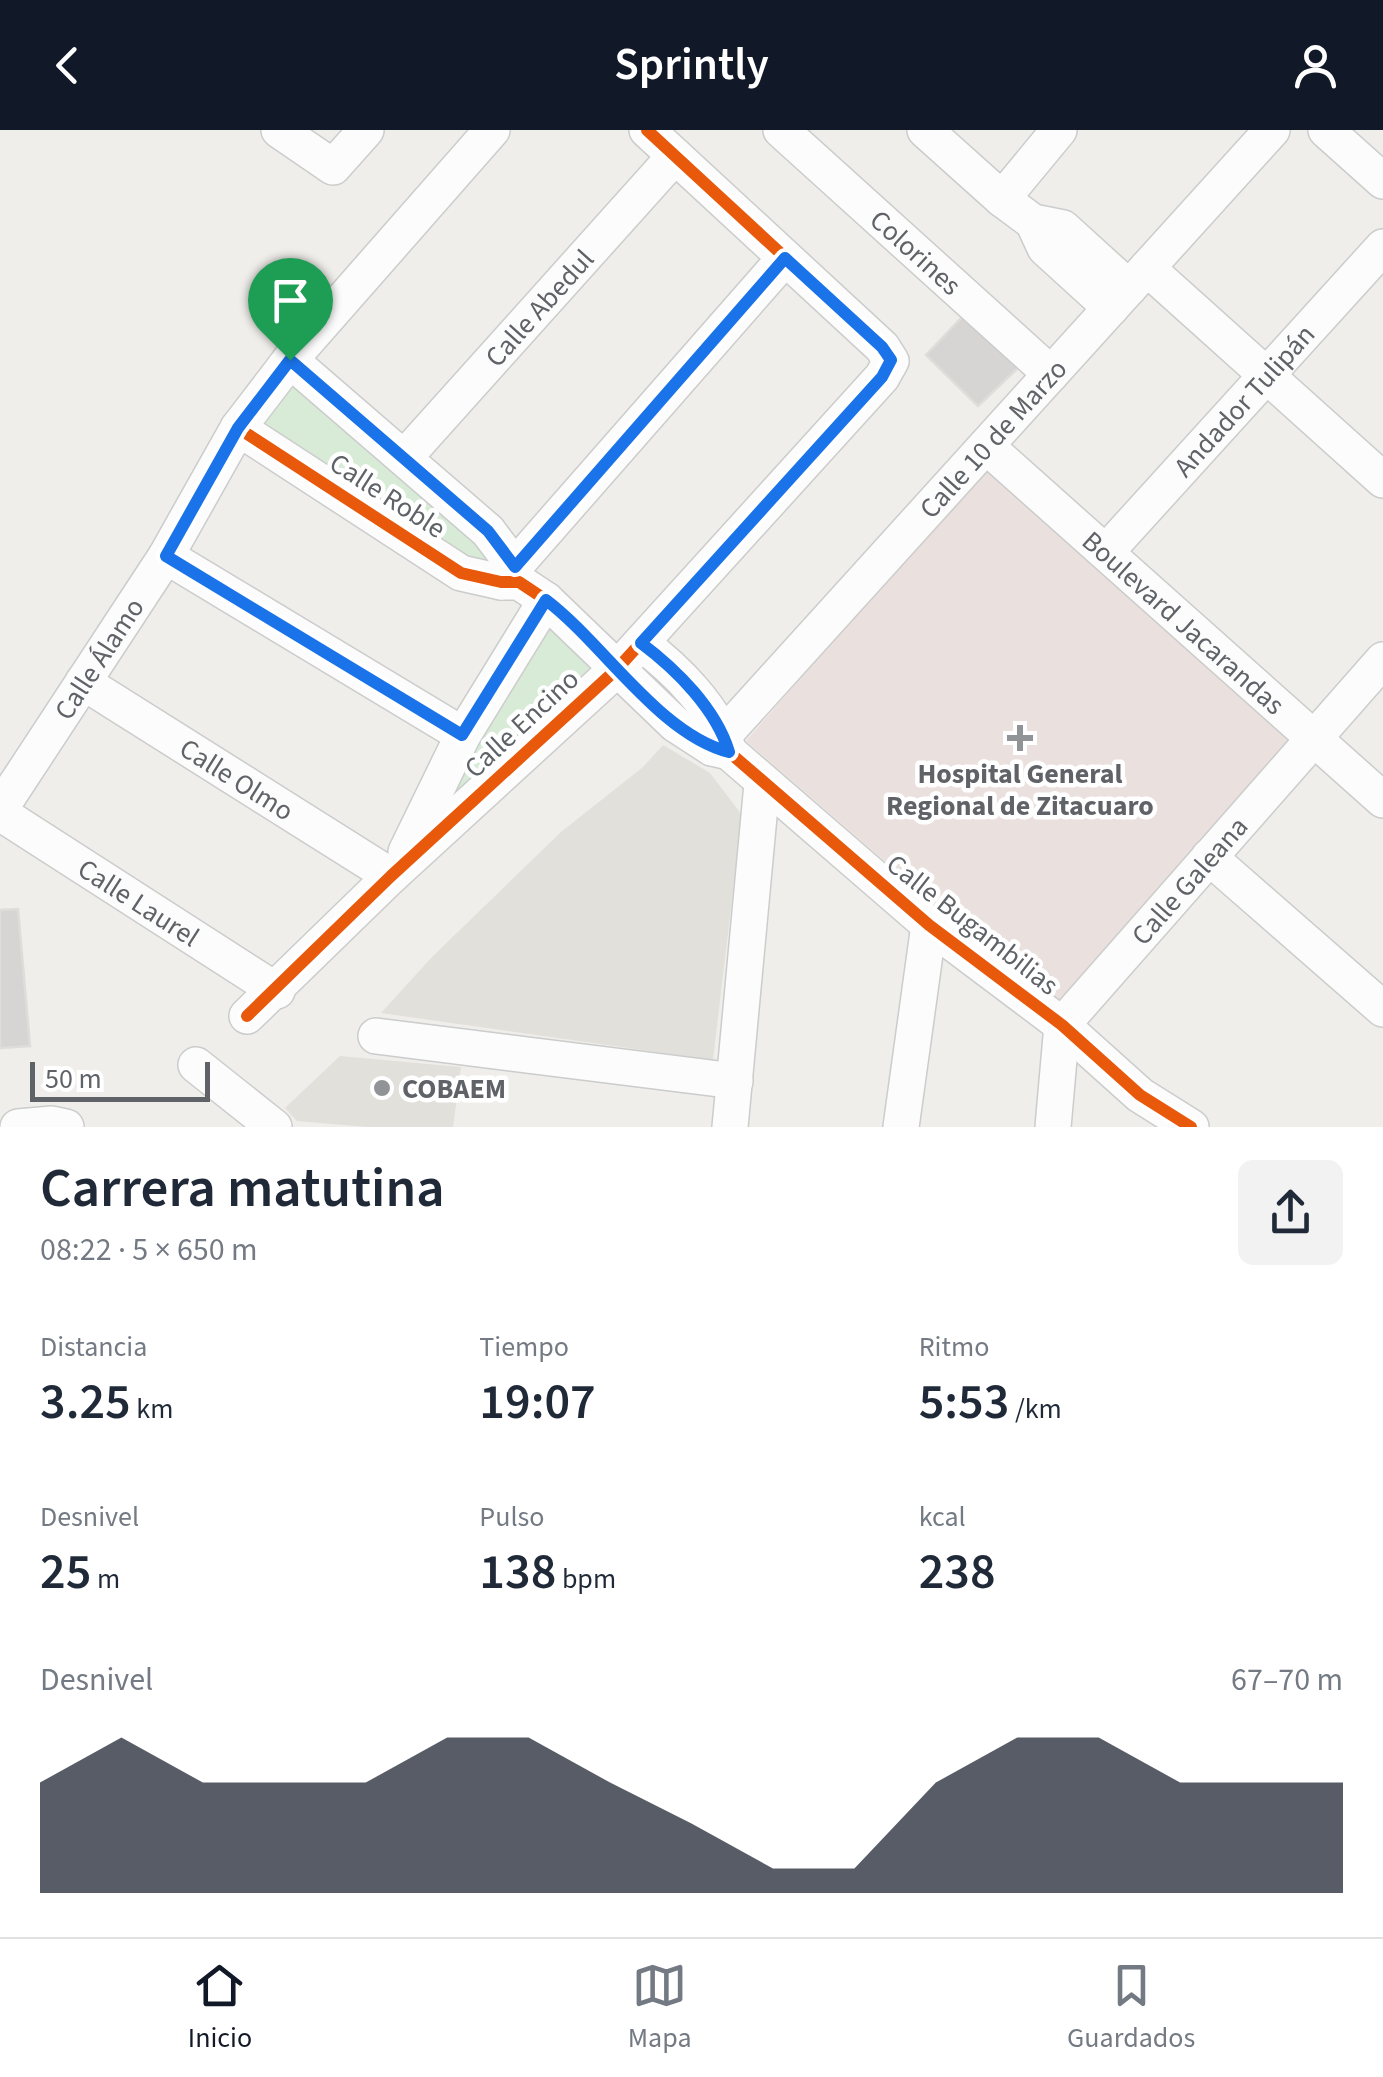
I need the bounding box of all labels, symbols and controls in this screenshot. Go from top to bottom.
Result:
text: Sprintly [614,33,769,97]
icon: back [40,38,95,93]
icon: person [1288,38,1343,93]
street label: Colorines [861,201,970,305]
street label: Calle Abedul [476,240,603,376]
pin [248,258,333,361]
icon: arrive [263,273,318,328]
street label: Andador Tulipán [1165,316,1325,486]
street label: Calle 10 de Marzo [910,350,1077,528]
street label: Calle Roble [322,443,453,548]
street label: Boulevard Jacarandas [1073,522,1293,724]
street label: Calle Álamo [45,590,154,728]
street label: Calle Encino [455,660,588,787]
marker: Hospital General Regional de Zitacuaro [1007,725,1033,751]
street label: Calle Olmo [172,729,301,831]
place label: Hospital General Regional de Zitacuaro [886,754,1154,826]
street label: Calle Galeana [1122,808,1258,954]
street label: Calle Bugambilias [878,845,1067,1005]
street label: Calle Laurel [70,849,207,957]
scale bar [30,1057,210,1101]
text: 50 m [45,1059,102,1099]
place label: COBAEM [402,1069,506,1109]
marker: COBAEM [371,1077,393,1099]
text: Carrera matutina [40,1150,445,1228]
button: share [1238,1160,1343,1265]
text: 08:22 · 5 × 650 m [40,1227,258,1273]
text: Distancia [40,1327,147,1367]
text: Tiempo [479,1327,569,1367]
text: Ritmo [919,1327,989,1367]
text: 3.25 [40,1367,131,1438]
text: 19:07 [479,1367,596,1438]
text: 5:53 [919,1367,1009,1438]
text: km [131,1389,173,1429]
text: /km [1009,1389,1062,1429]
text: Desnivel [40,1497,139,1537]
text: Pulso [479,1497,544,1537]
text: kcal [919,1497,966,1537]
text: 25 [40,1537,91,1608]
text: 138 [479,1537,556,1608]
text: 238 [919,1537,996,1608]
text: m [91,1559,120,1599]
text: bpm [556,1559,616,1599]
text: Desnivel [40,1657,153,1703]
text: 67–70 m [1231,1657,1343,1703]
tab: Inicio [188,1958,252,2058]
tab: Mapa [628,1958,692,2058]
tab: Guardados [1067,1958,1195,2058]

